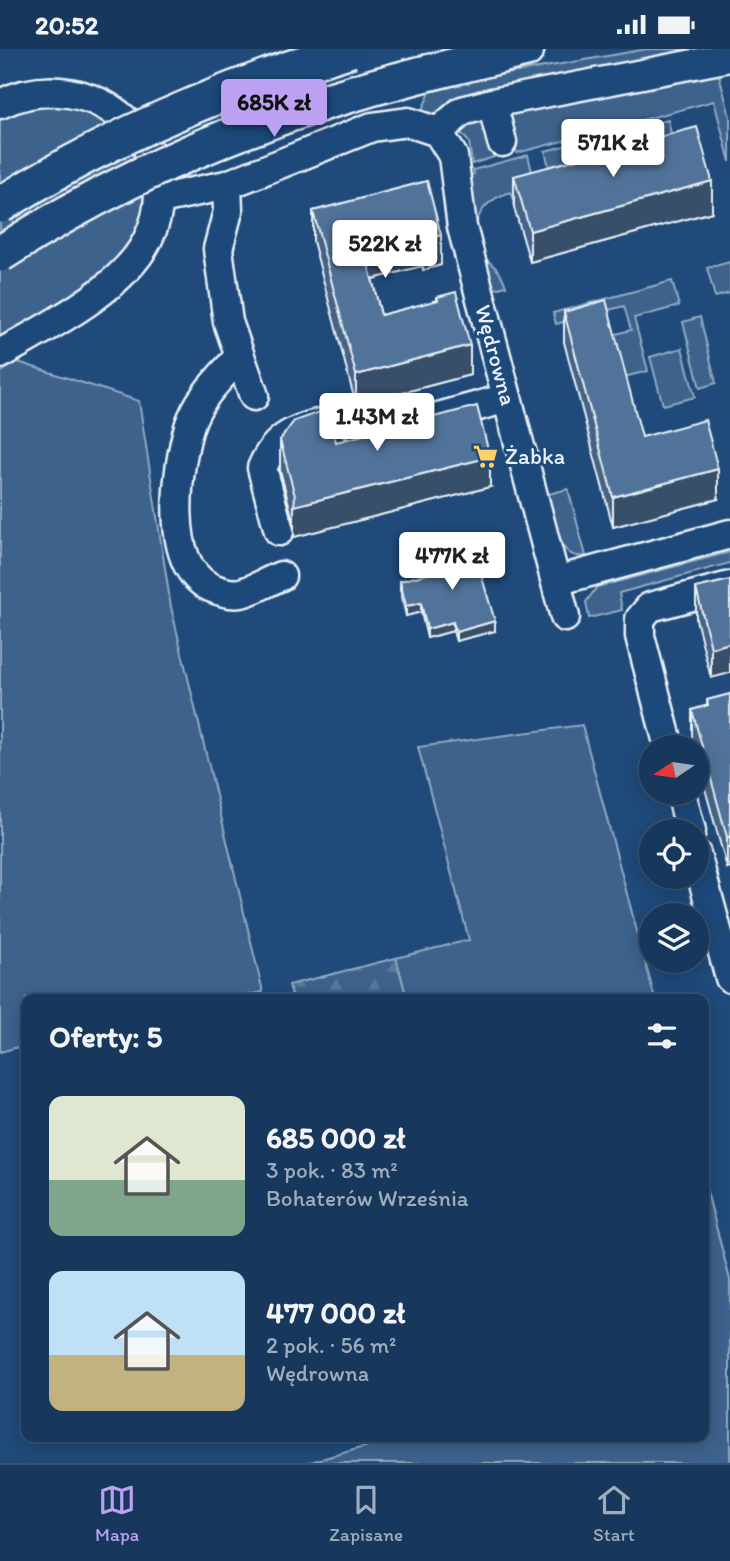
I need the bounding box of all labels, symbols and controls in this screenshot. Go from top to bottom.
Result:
text: 20:52 [35,9,98,41]
pin: 685K zł [209,80,339,139]
text: 685K zł [237,88,311,116]
pin: 571K zł [548,120,678,179]
text: 571K zł [577,128,649,156]
pin: 522K zł [320,221,450,280]
text: 522K zł [348,229,422,257]
street label: Wędrowna [469,302,523,408]
pin: 1.43M zł [305,393,449,453]
text: 1.43M zł [335,402,419,430]
supermarket icon: Żabka [471,442,499,470]
place label: Żabka [505,442,565,470]
pin: 477K zł [387,533,517,592]
text: 477K zł [415,541,489,569]
north arrow [639,735,709,805]
map controls [639,735,709,973]
button: locate [639,819,709,889]
button: layers [639,903,709,973]
icon: filters [643,1017,681,1055]
text: Oferty: 5 [49,1018,162,1055]
text: 685 000 zł [266,1119,406,1156]
icon: home [105,1124,189,1208]
text: 3 pok. · 83 m² [266,1156,398,1184]
text: Bohaterów Września [266,1184,469,1212]
text: 477 000 zł [266,1294,405,1331]
icon: home [105,1299,189,1383]
text: 2 pok. · 56 m² [266,1331,396,1359]
text: Wędrowna [266,1359,369,1387]
tab: Mapa [95,1481,139,1546]
tab: Zapisane [329,1481,403,1546]
tab: Start [593,1481,635,1546]

